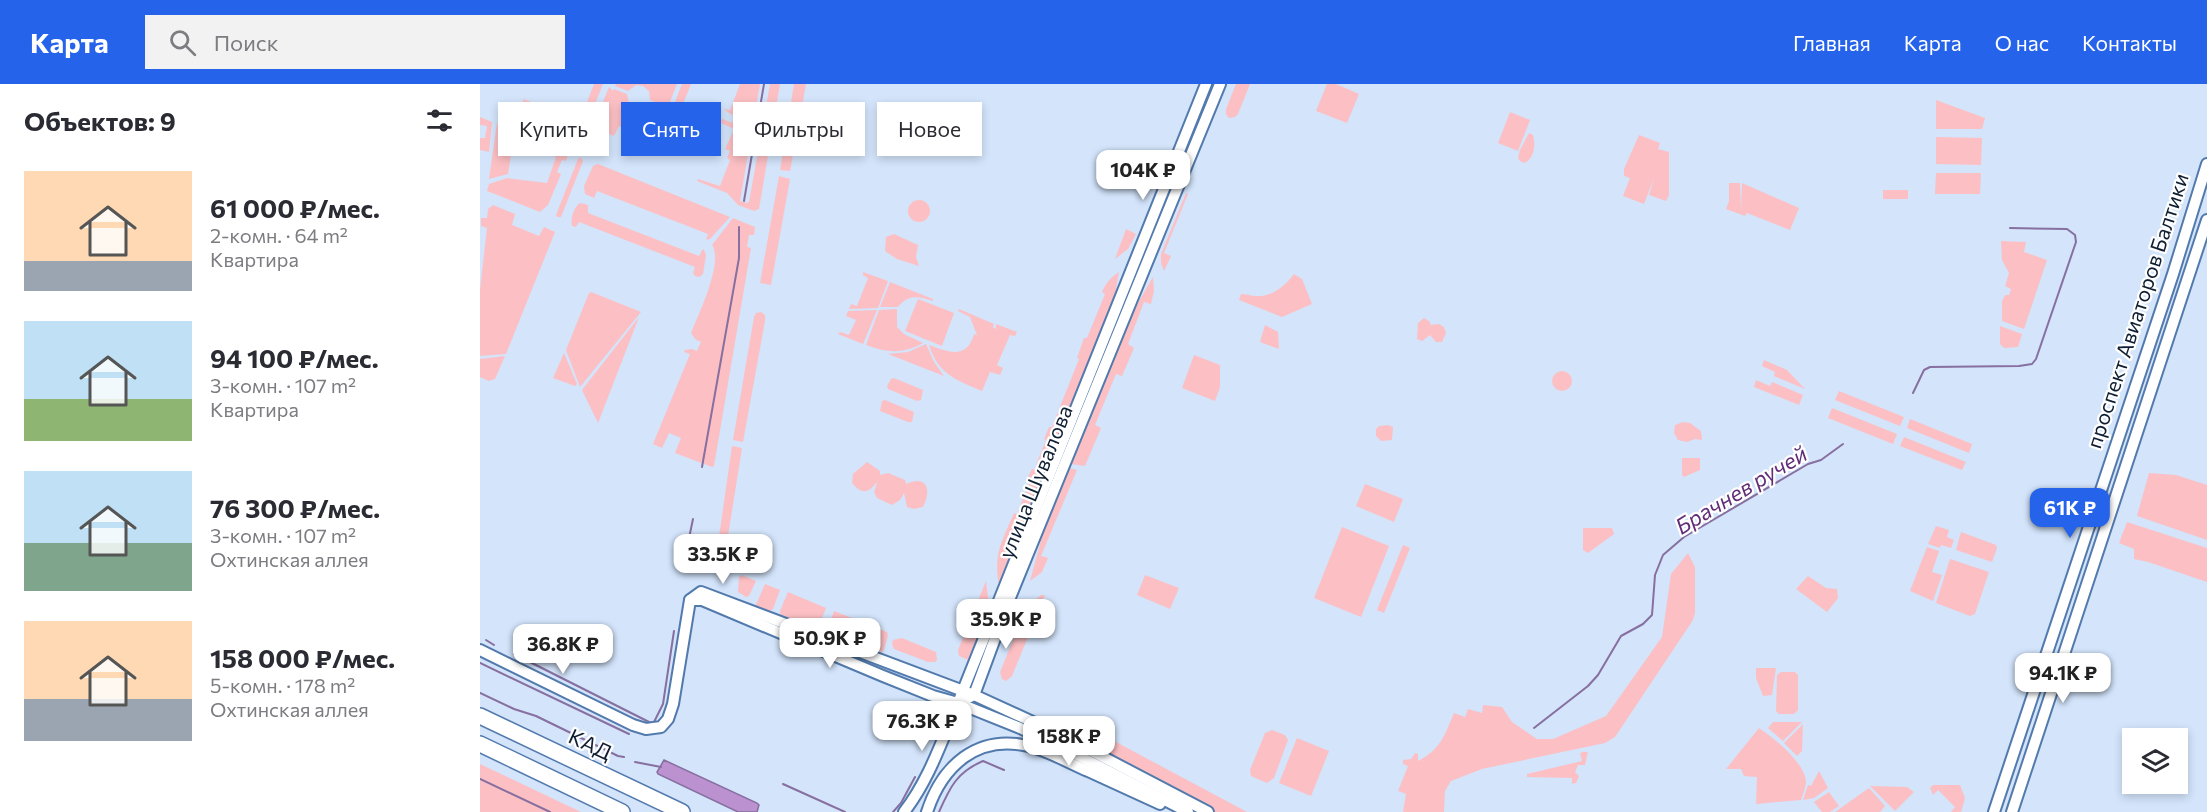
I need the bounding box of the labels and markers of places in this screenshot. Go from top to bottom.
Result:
pin: 104K ₽ [1094,150,1192,201]
pin: 61K ₽ [2028,488,2112,539]
pin: 33.5K ₽ [668,534,778,585]
pin: 35.9K ₽ [951,599,1061,650]
pin: 50.9K ₽ [775,618,885,669]
pin: 36.8K ₽ [508,624,618,675]
pin: 94.1K ₽ [2008,653,2118,704]
pin: 76.3K ₽ [867,701,977,752]
pin: 158K ₽ [1020,716,1118,767]

